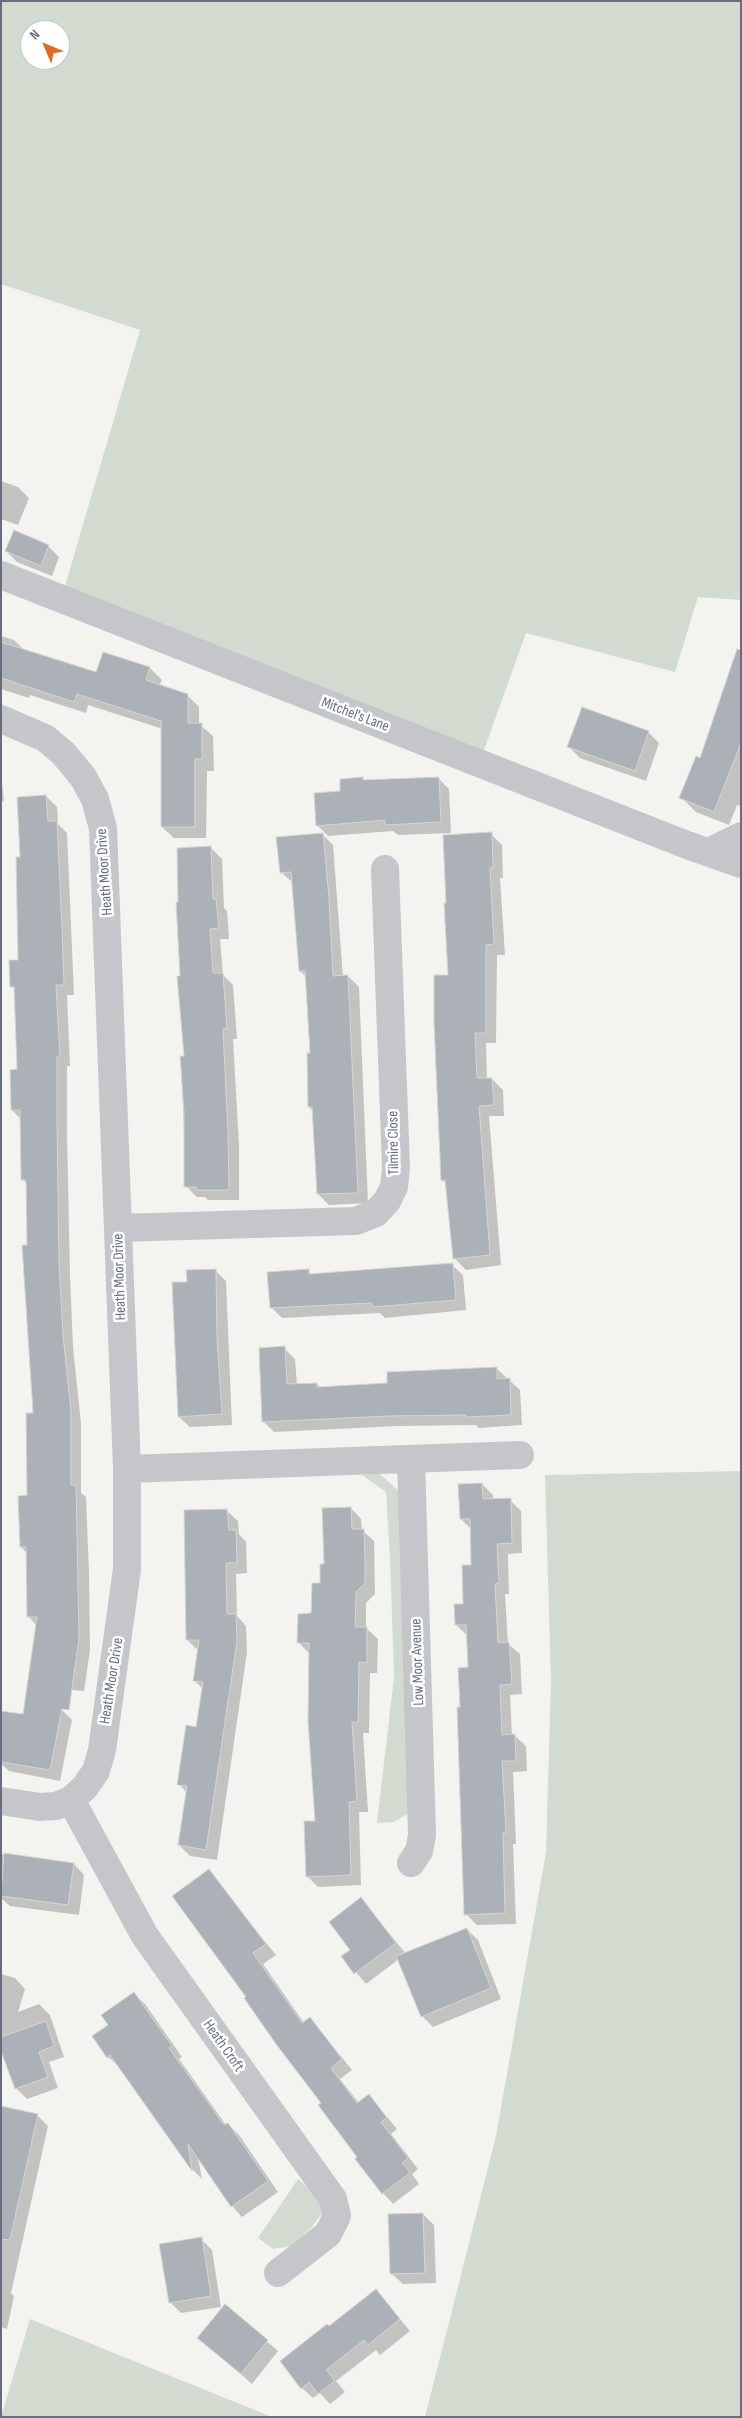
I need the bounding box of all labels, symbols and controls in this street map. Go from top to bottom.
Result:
north arrow [20,20,70,70]
text: N [26,26,43,43]
street label: Mitchel's Lane [318,694,392,736]
street label: Heath Moor Drive [93,828,117,916]
street label: Tilmire Close [384,1111,404,1175]
street label: Heath Moor Drive [109,1233,131,1321]
street label: Low Moor Avenue [407,1618,429,1706]
street label: Heath Moor Drive [96,1637,128,1725]
street label: Heath Croft [199,2017,247,2075]

